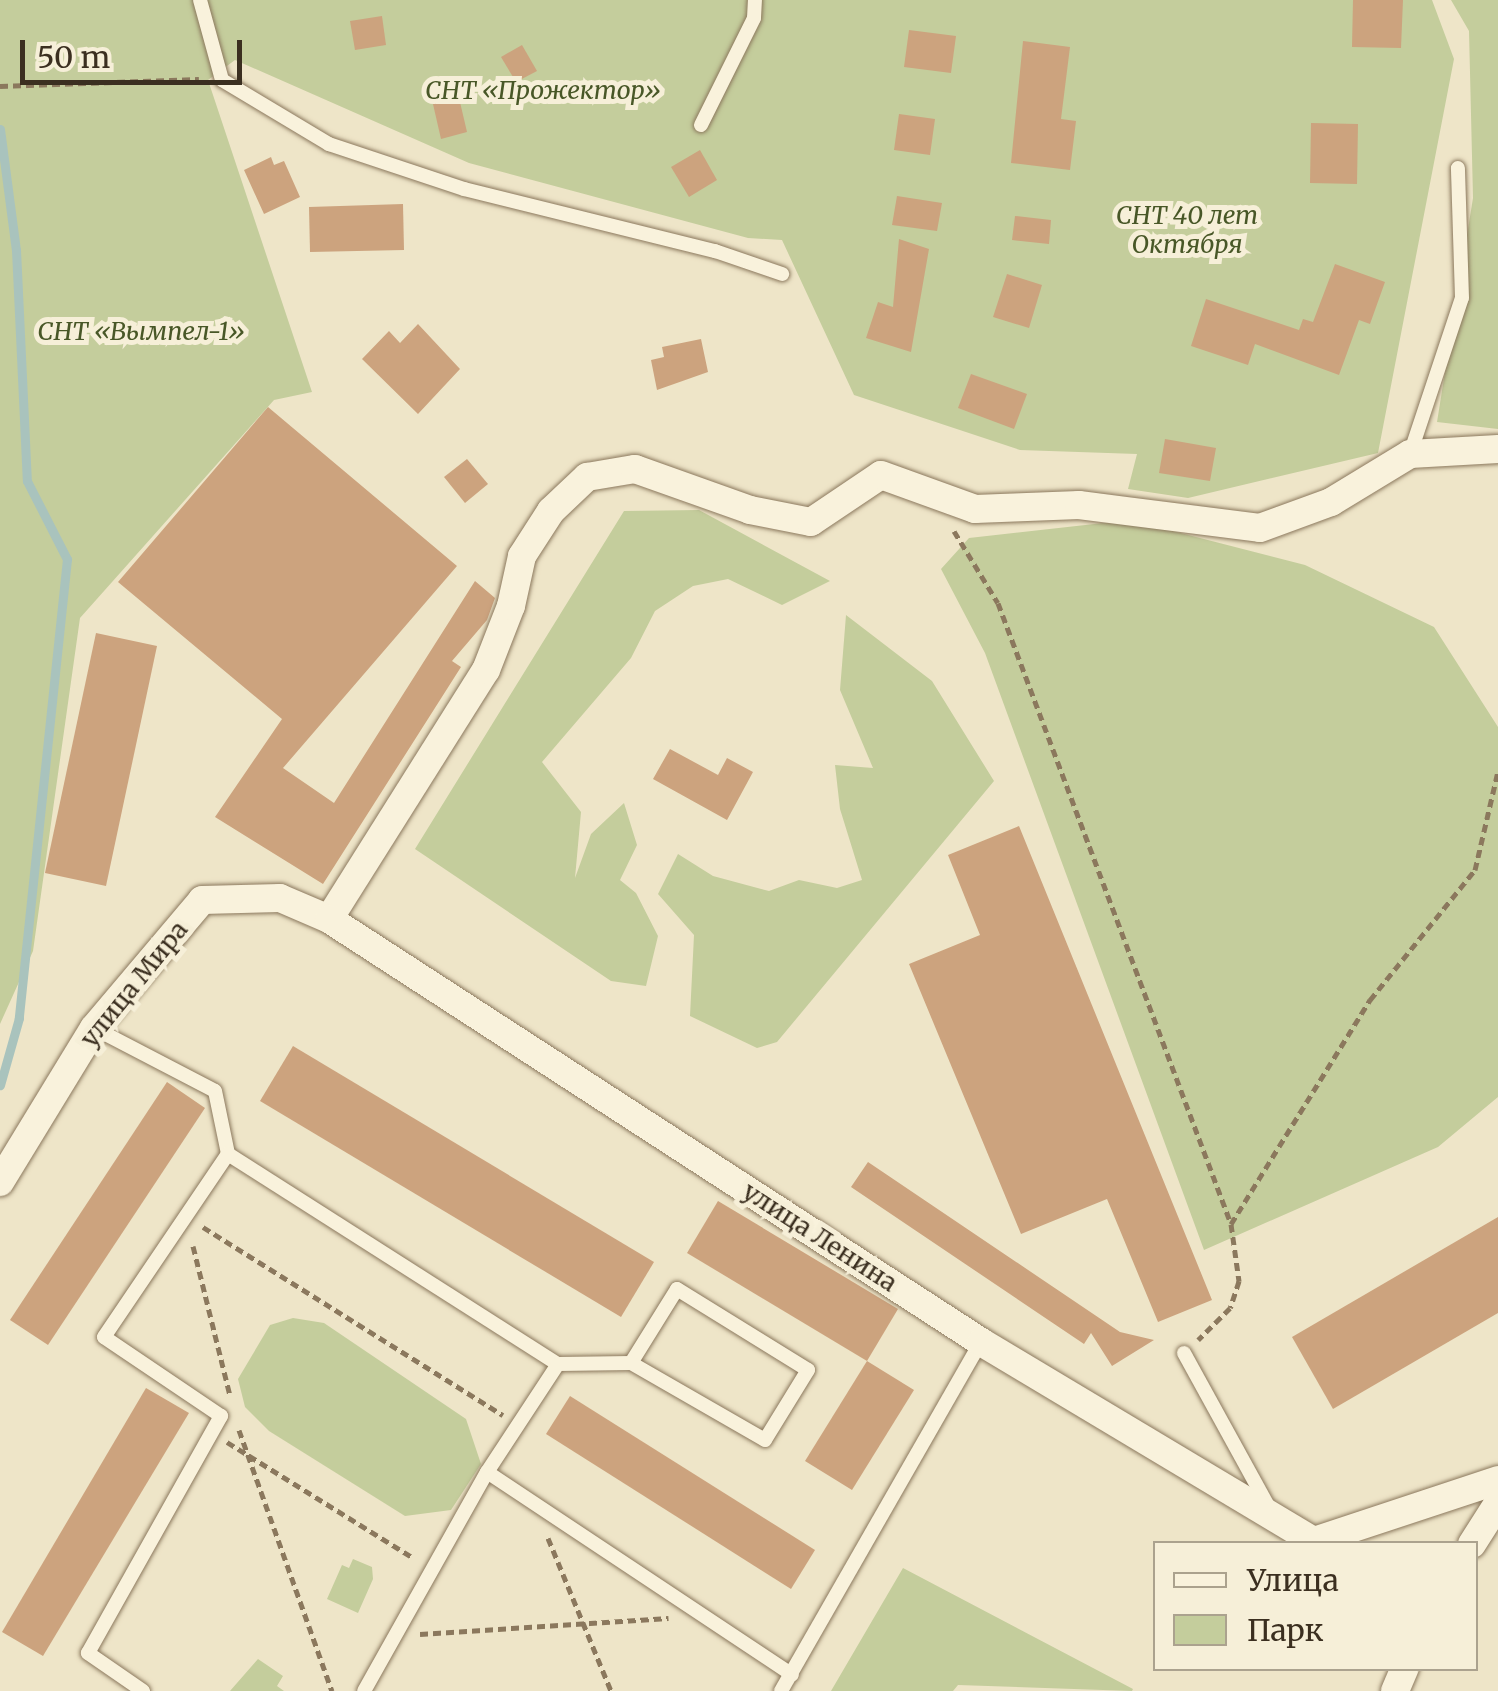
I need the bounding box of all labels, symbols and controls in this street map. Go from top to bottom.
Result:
scale bar [25,20,248,82]
text: 50 m [37,38,110,76]
park label: СНТ «Прожектор» [425,75,661,105]
park label: СНТ 40 лет Октября [1116,201,1258,260]
park label: СНТ «Вымпел-1» [37,316,245,346]
street label: улица Мира [74,915,194,1053]
street label: улица Ленина [737,1176,903,1298]
legend [1153,1541,1478,1671]
text: Улица [1247,1561,1339,1599]
text: Парк [1247,1611,1323,1649]

